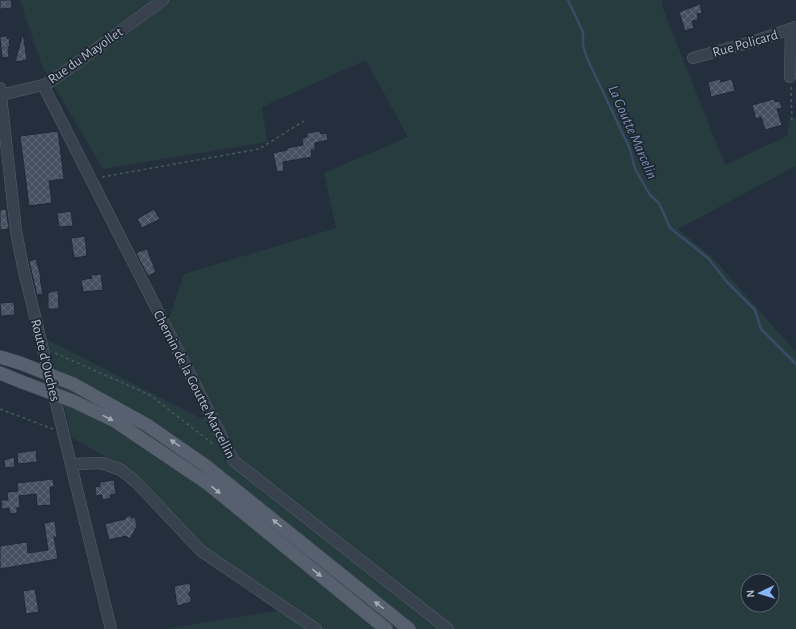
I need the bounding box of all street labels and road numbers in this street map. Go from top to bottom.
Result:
street label: Rue du Mayollet [46,25,126,87]
street label: Rue Policard [711,28,779,60]
street label: Chemin de la Goutte Marcellin [151,308,238,461]
street label: Route d'Ouches [28,318,62,403]

